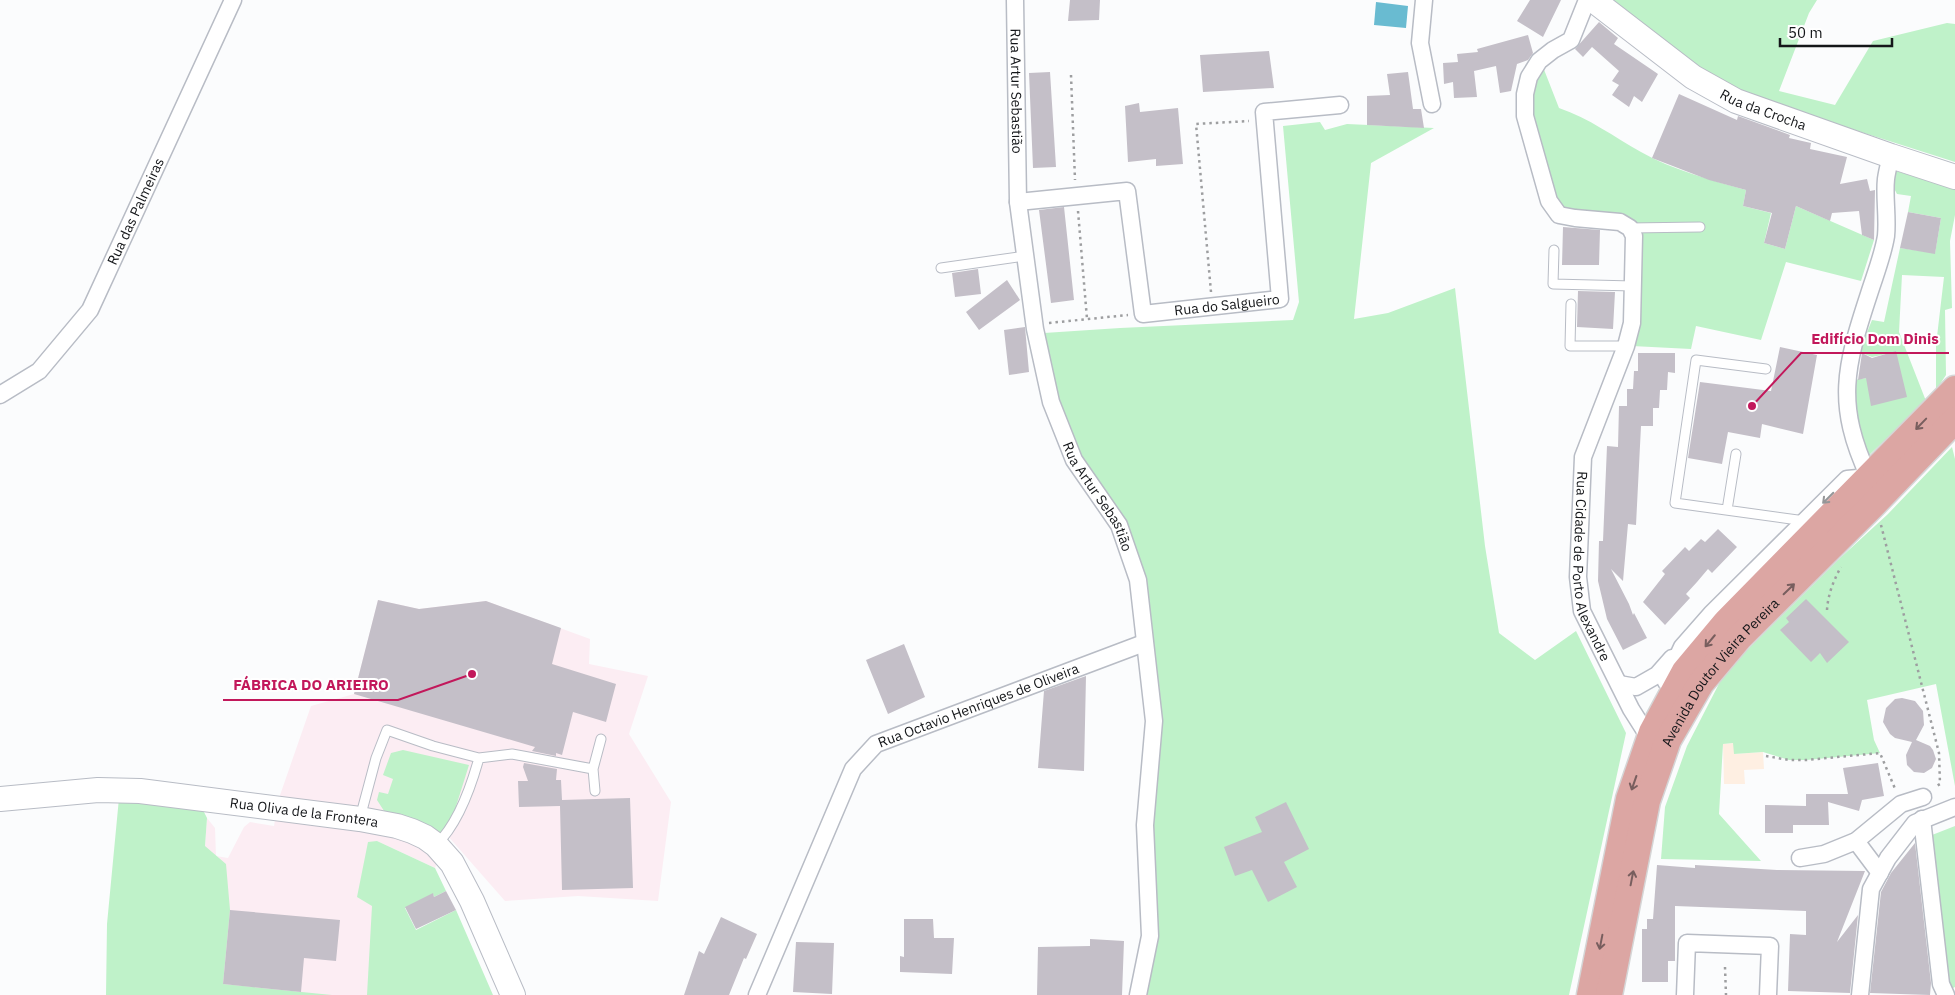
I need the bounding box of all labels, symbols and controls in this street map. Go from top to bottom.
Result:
scale bar [1780,15,1892,47]
text: 50 m [1788,23,1823,42]
street label: Rua Artur Sebastião [1006,28,1026,154]
street label: Rua da Crocha [1717,85,1809,134]
street label: Rua das Palmeiras [103,155,168,268]
street label: Rua do Salgueiro [1173,290,1281,320]
callout: Edifício Dom Dinis [1801,323,1949,353]
text: Edifício Dom Dinis [1811,329,1939,348]
one-way arrow [1915,417,1927,430]
street label: Rua Artur Sebastião [1059,439,1136,554]
street label: Rua Cidade de Porto Alexandre [1569,471,1615,664]
one-way arrow [1822,491,1834,504]
one-way arrow [1782,584,1794,596]
street label: Avenida Doutor Vieira Pereira [1658,594,1783,749]
one-way arrow [1705,634,1716,647]
street label: Rua Octavio Henriques de Oliveira [875,659,1082,751]
callout: FÁBRICA DO ARIEIRO [223,670,398,700]
text: FÁBRICA DO ARIEIRO [233,675,389,694]
one-way arrow [1629,774,1639,790]
street label: Rua Oliva de la Frontera [229,794,381,831]
one-way arrow [1628,871,1637,887]
one-way arrow [1596,933,1605,949]

